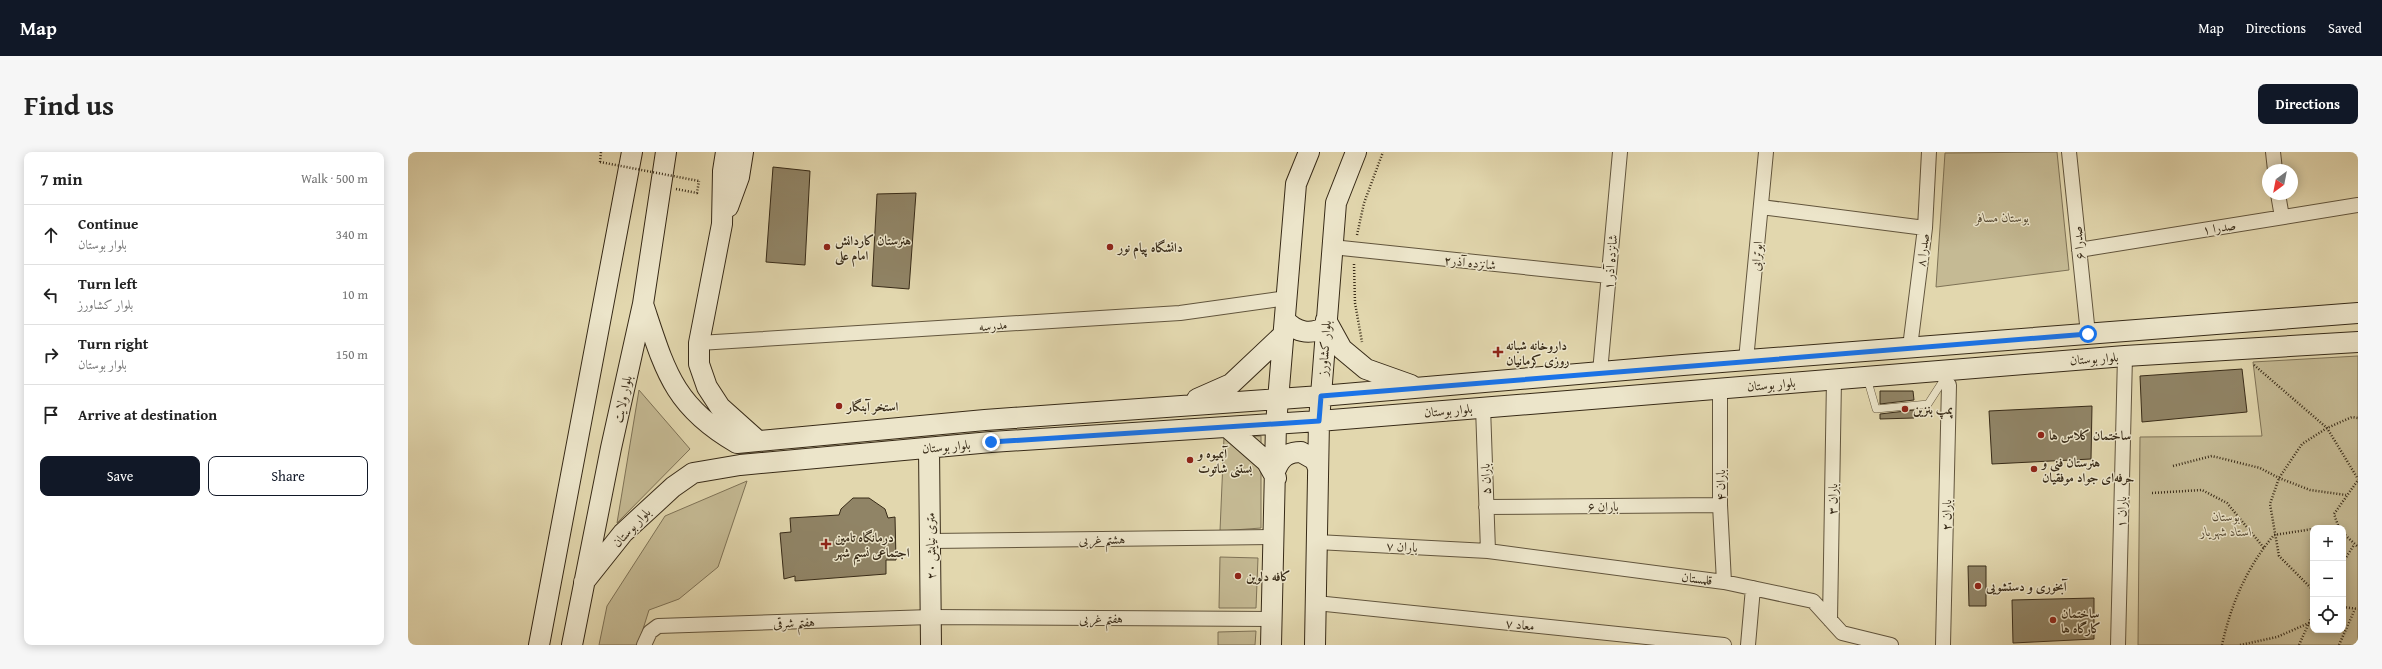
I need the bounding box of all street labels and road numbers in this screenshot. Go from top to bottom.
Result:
street label: صدرا ۱ [2201,215,2237,240]
street label: صدرا ۶ [2067,225,2090,261]
street label: صدرا ۸ [1911,232,1934,268]
street label: شانزده آذر ۱ [1599,234,1622,290]
street label: ابوترابی [1746,240,1767,272]
street label: شانزده آذر۲ [1443,250,1497,275]
street label: مدرسه [978,315,1008,336]
street label: بلوار کشاورز [1313,320,1336,378]
street label: بلوار بوستان [2069,347,2119,370]
street label: بلوار بوستان [1746,373,1796,396]
street label: بلوار ولایت [608,374,637,425]
street label: بلوار بوستان [1423,399,1473,422]
street label: بلوار بوستان [921,435,971,458]
street label: باران ۵ [1475,463,1496,495]
street label: باران ۴ [1711,469,1730,501]
street label: باران ۳ [1823,483,1842,515]
street label: باران ۱ [2112,496,2131,528]
street label: باران ۶ [1587,497,1619,516]
street label: باران ۲ [1937,499,1956,531]
street label: بلوار بوستان [608,503,655,551]
street label: ۲۰ متری نیایش [920,512,941,580]
street label: هشتم غربی [1079,530,1126,553]
street label: باران ۷ [1386,536,1418,557]
street label: قلمستان [1680,567,1714,590]
street label: هفتم غربی [1079,609,1123,632]
street label: هفتم شرقی [773,612,816,637]
street label: معاد ۷ [1504,614,1535,635]

